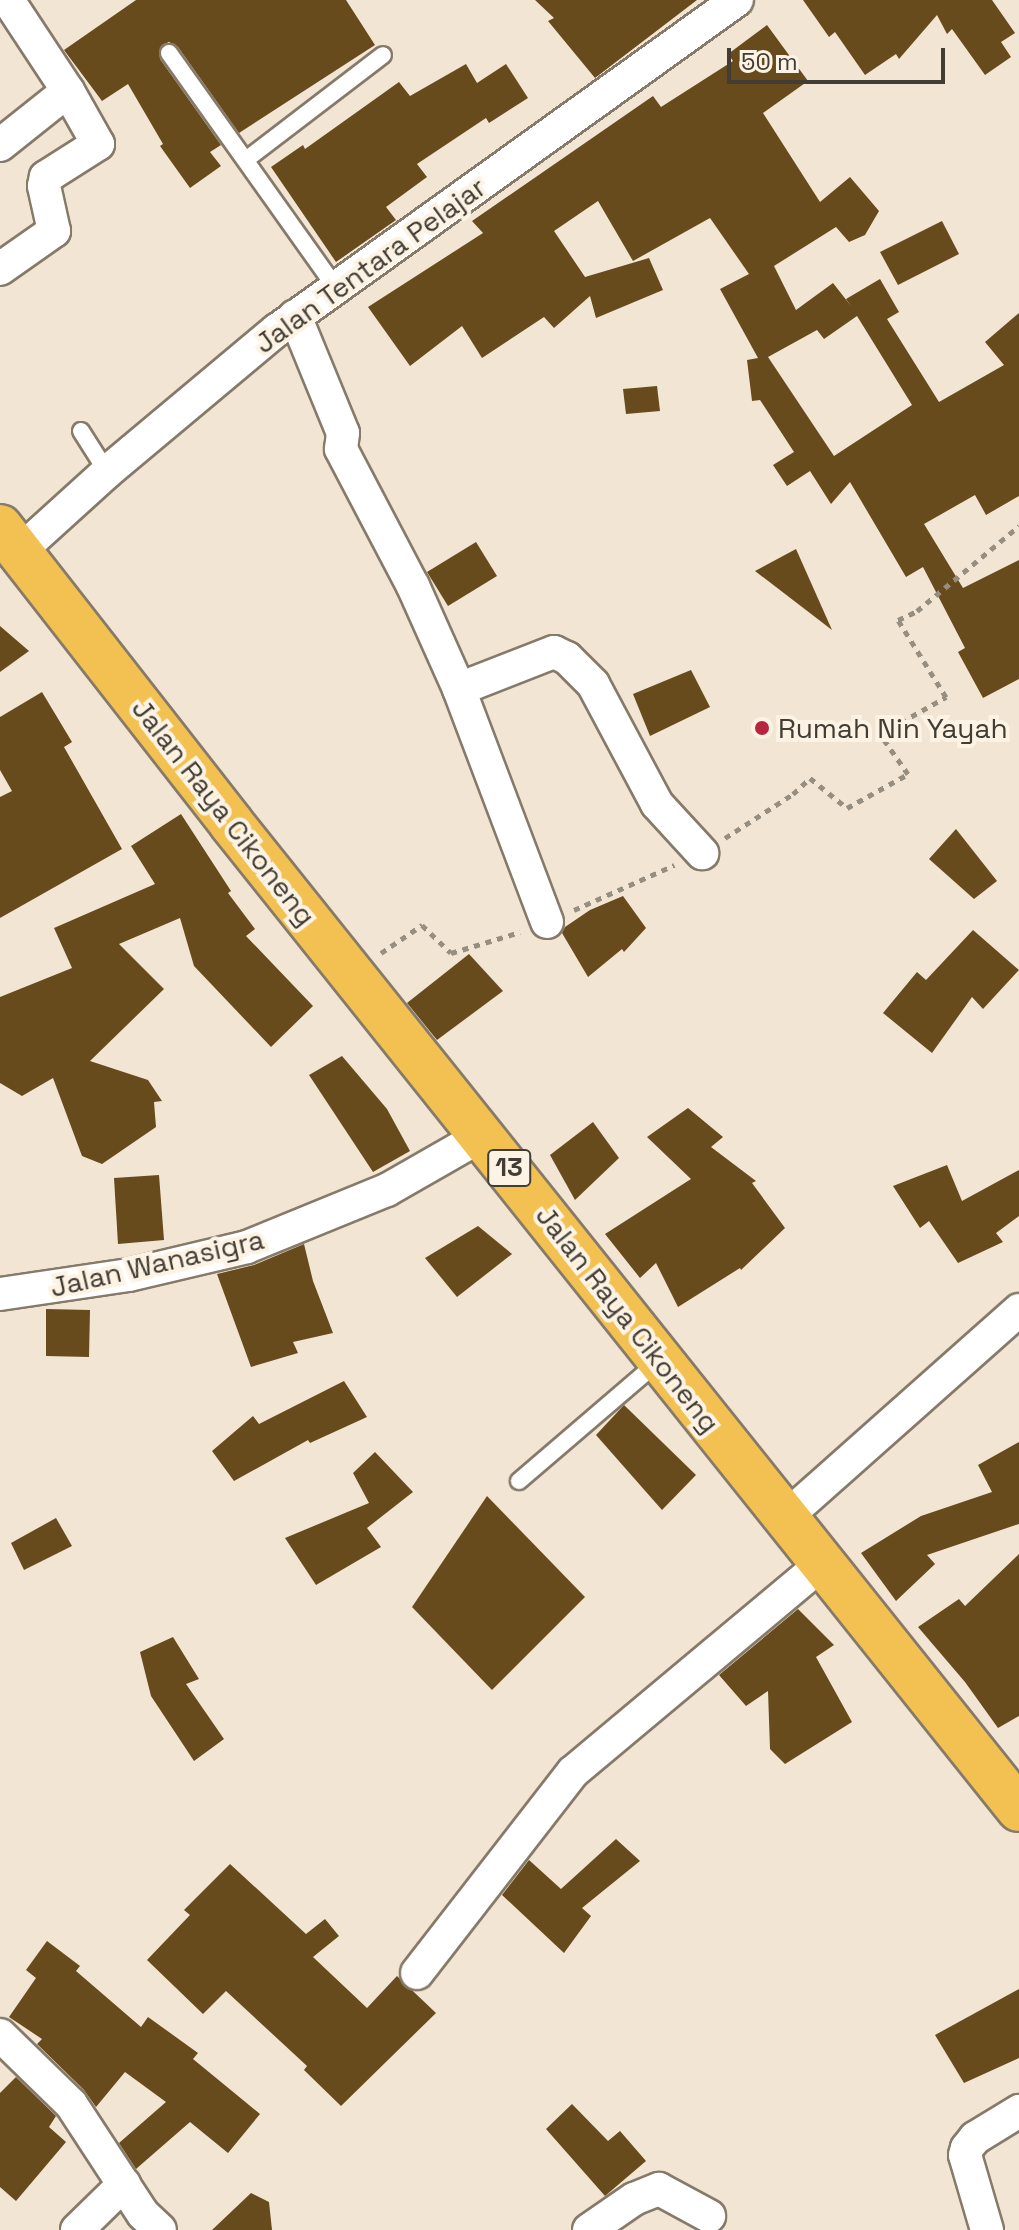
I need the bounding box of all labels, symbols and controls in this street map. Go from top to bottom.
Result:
scale bar [731,32,949,82]
text: 50 m [741,46,798,77]
street label: Jalan Tentara Pelajar [248,170,492,360]
street label: Jalan Raya Cikoneng [125,692,323,932]
place label: Rumah Nin Yayah [778,711,1008,745]
marker: Rumah Nin Yayah [753,719,771,737]
road number: 13 [487,1146,531,1190]
street label: Jalan Raya Cikoneng [529,1199,727,1439]
street label: Jalan Wanasigra [47,1222,267,1304]

